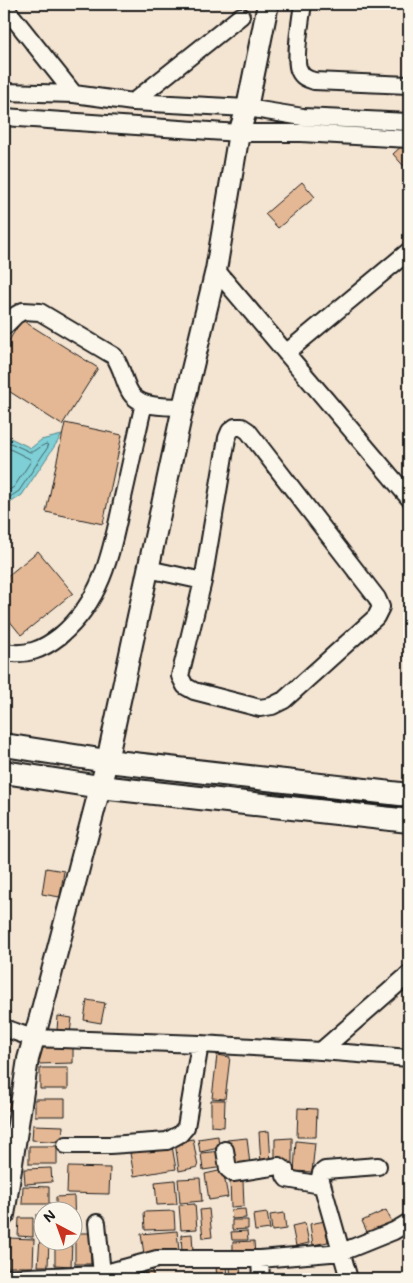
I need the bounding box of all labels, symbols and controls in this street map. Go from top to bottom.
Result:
north arrow [32,1200,82,1250]
text: N [39,1205,59,1226]

